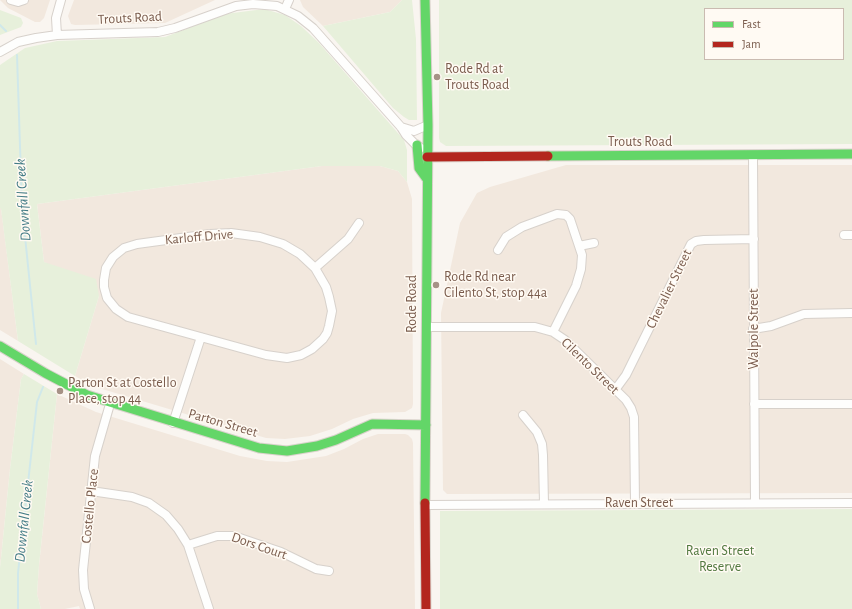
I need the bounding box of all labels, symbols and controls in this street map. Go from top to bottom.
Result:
street label: Trouts Road [97,8,163,28]
legend [704,8,844,60]
text: Fast [742,18,761,30]
text: Jam [742,38,761,50]
place label: Rode Rd at Trouts Road [445,61,509,94]
marker: Rode Rd at Trouts Road [432,72,442,82]
street label: Trouts Road [608,134,672,150]
water label: Downfall Creek [11,158,35,242]
street label: Karloff Drive [164,226,234,248]
street label: Chevalier Street [643,247,695,331]
place label: Rode Rd near Cilento St, stop 44a [444,269,547,302]
street label: Rode Road [404,275,420,333]
marker: Rode Rd near Cilento St, stop 44a [431,280,441,290]
street label: Walpole Street [746,289,762,369]
street label: Cilento Street [557,334,623,398]
place label: Parton St at Costello Place, stop 44 [68,375,176,408]
marker: Parton St at Costello Place, stop 44 [55,386,65,396]
street label: Parton Street [186,405,260,441]
street label: Costello Place [78,468,102,544]
water label: Downfall Creek [11,479,37,563]
street label: Raven Street [605,495,673,511]
street label: Dors Court [229,529,289,563]
park label: Raven Street Reserve [686,543,754,576]

